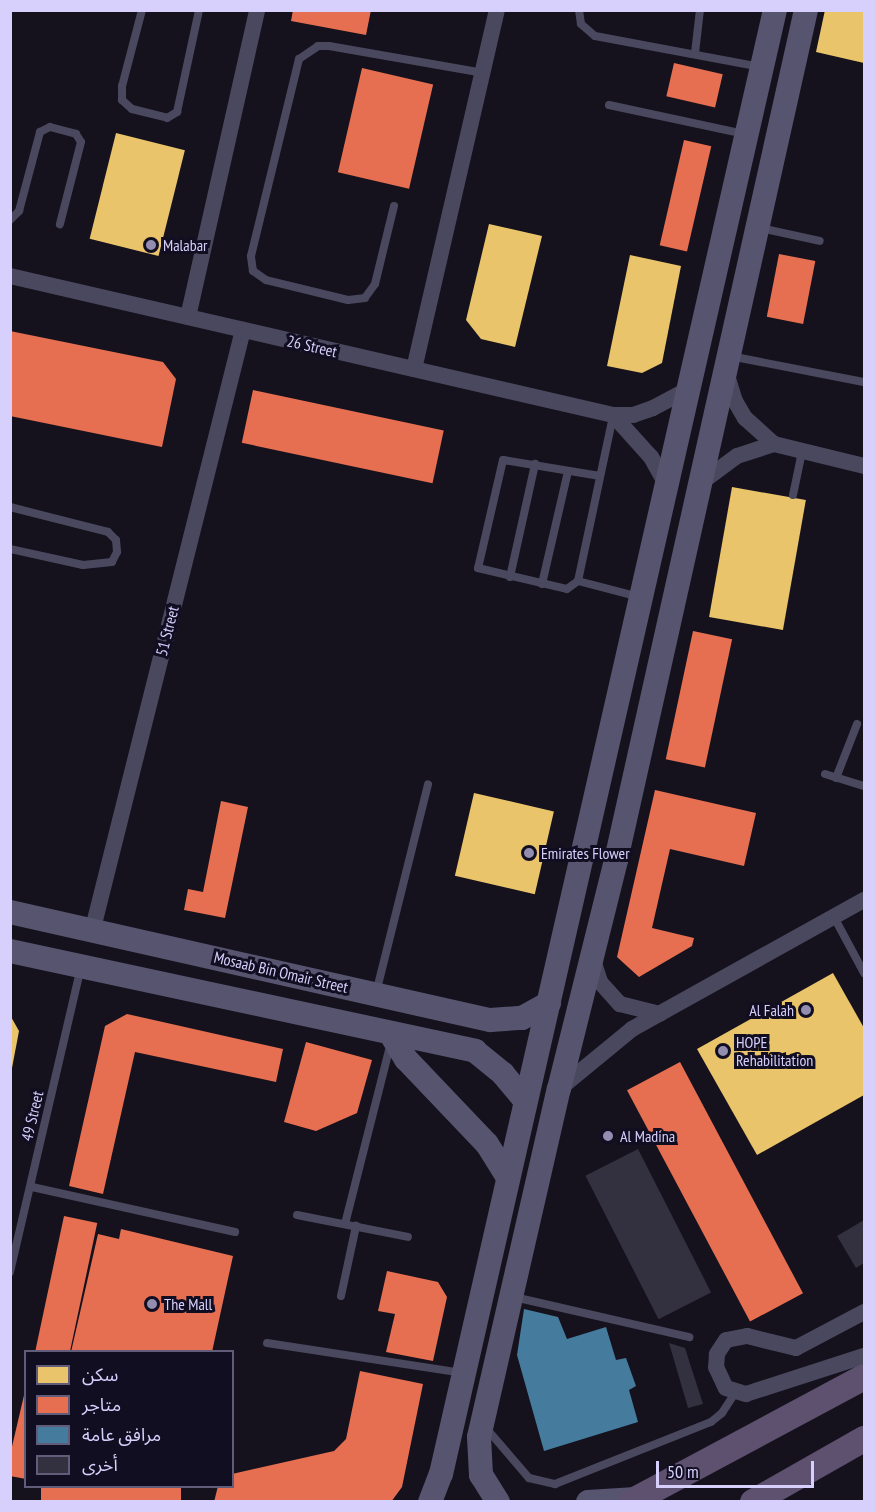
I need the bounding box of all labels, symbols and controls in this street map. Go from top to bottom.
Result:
place label: Malabar [163,235,207,255]
marker: Malabar [144,238,158,252]
street label: 26 Street [285,331,339,361]
street label: 51 Street [152,604,182,658]
place label: Emirates Flower [541,843,630,863]
marker: Emirates Flower [522,846,536,860]
street label: Mosaab Bin Omair Street [212,947,350,997]
place label: Al Falah [749,1000,794,1020]
marker: Al Falah [799,1003,813,1017]
place label: HOPE Rehabilitation [736,1032,813,1070]
marker: HOPE Rehabilitation [714,1042,732,1060]
street label: 49 Street [17,1089,47,1143]
place label: Al Madina [620,1126,675,1146]
marker: Al Madina [601,1129,615,1143]
place label: The Mall [164,1294,212,1314]
marker: The Mall [145,1297,159,1311]
legend [24,1350,234,1488]
text: سكن [82,1363,118,1386]
text: متاجر [82,1393,121,1416]
text: مرافق عامة [82,1423,161,1446]
scale bar [659,1449,816,1487]
text: أخرى [82,1453,118,1476]
text: 50 m [667,1460,699,1483]

